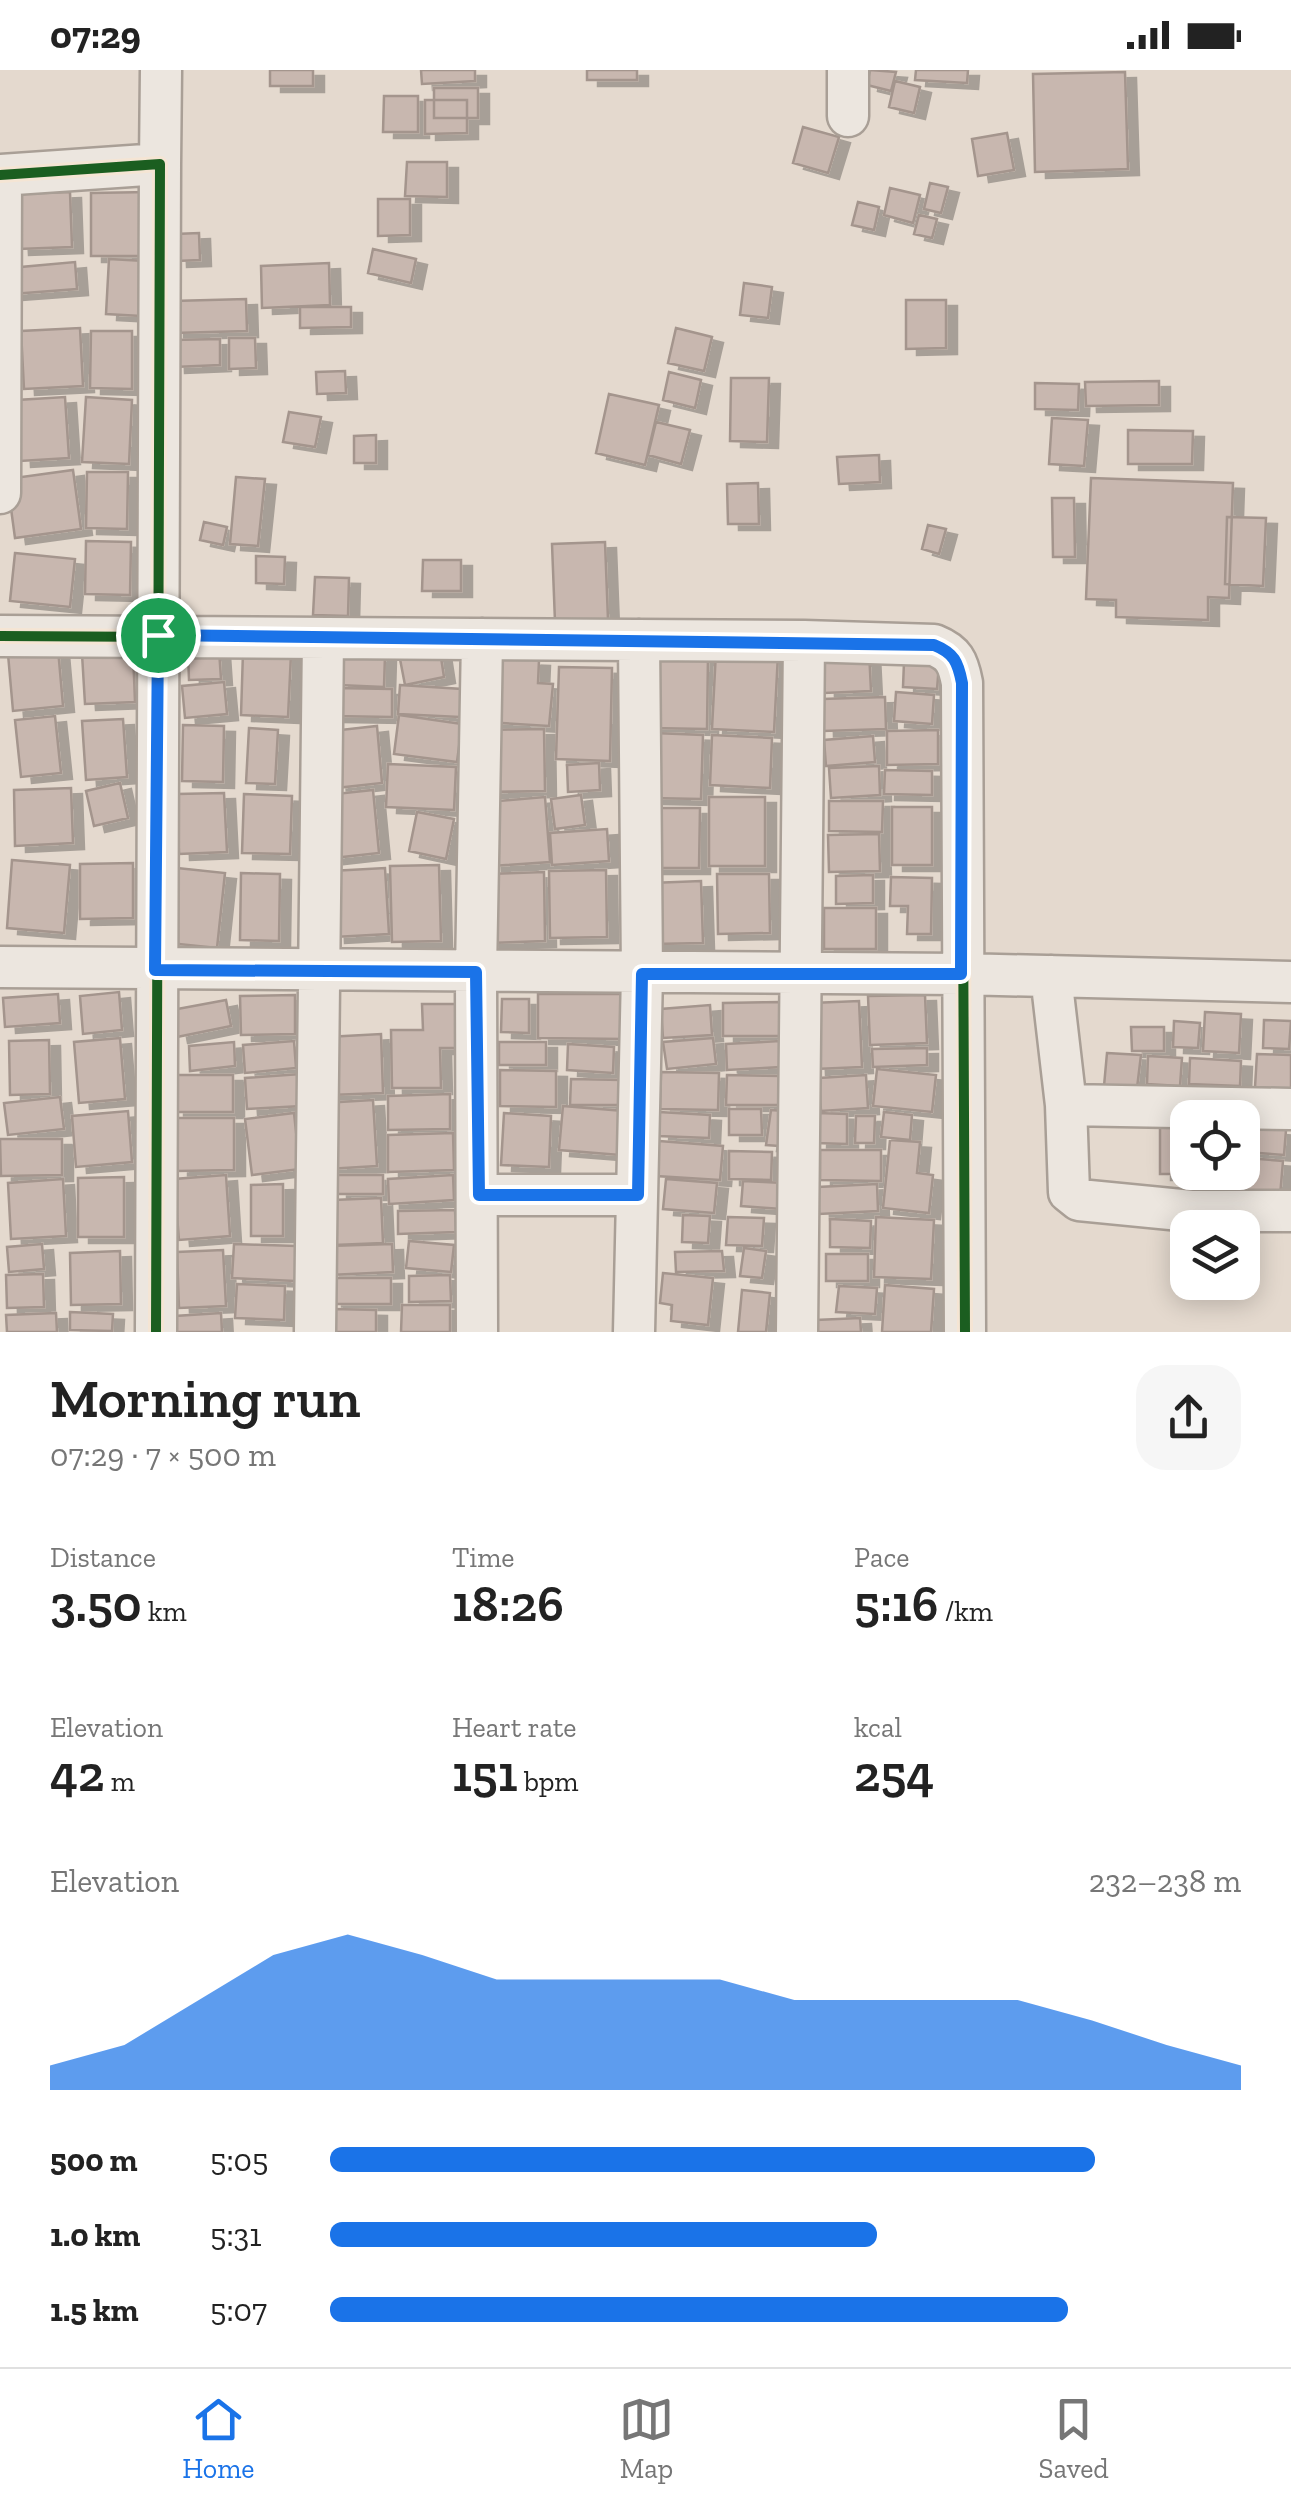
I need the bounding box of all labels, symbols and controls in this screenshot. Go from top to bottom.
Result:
text: 07:29 [50,12,141,58]
pin [116,593,201,678]
icon: arrive [131,608,186,663]
map controls [1170,1100,1260,1300]
button: locate [1170,1100,1260,1190]
button: layers [1170,1210,1260,1300]
text: Morning run [50,1365,361,1431]
button: share [1136,1365,1241,1470]
text: 07:29 · 7 × 500 m [50,1436,276,1474]
text: Distance [50,1541,156,1574]
text: Time [452,1541,515,1574]
text: Pace [854,1541,910,1574]
text: 3.50 [50,1574,142,1634]
text: 18:26 [452,1574,564,1634]
text: 5:16 [854,1574,938,1634]
text: km [142,1595,187,1628]
text: /km [938,1595,993,1628]
text: Elevation [50,1711,163,1744]
text: Heart rate [452,1711,577,1744]
text: kcal [854,1711,902,1744]
text: 42 [50,1744,104,1804]
text: 151 [452,1744,518,1804]
text: 254 [854,1744,934,1804]
text: m [104,1765,135,1798]
text: bpm [518,1765,578,1798]
text: Elevation [50,1862,179,1900]
text: 232–238 m [1089,1862,1241,1900]
text: 500 m [50,2141,138,2179]
text: 5:05 [210,2141,268,2179]
text: 1.0 km [50,2216,140,2254]
text: 5:31 [210,2216,262,2254]
text: 1.5 km [50,2291,139,2329]
text: 5:07 [210,2291,267,2329]
tab: Home [182,2392,254,2485]
tab: Map [619,2392,674,2485]
tab: Saved [1039,2392,1109,2485]

